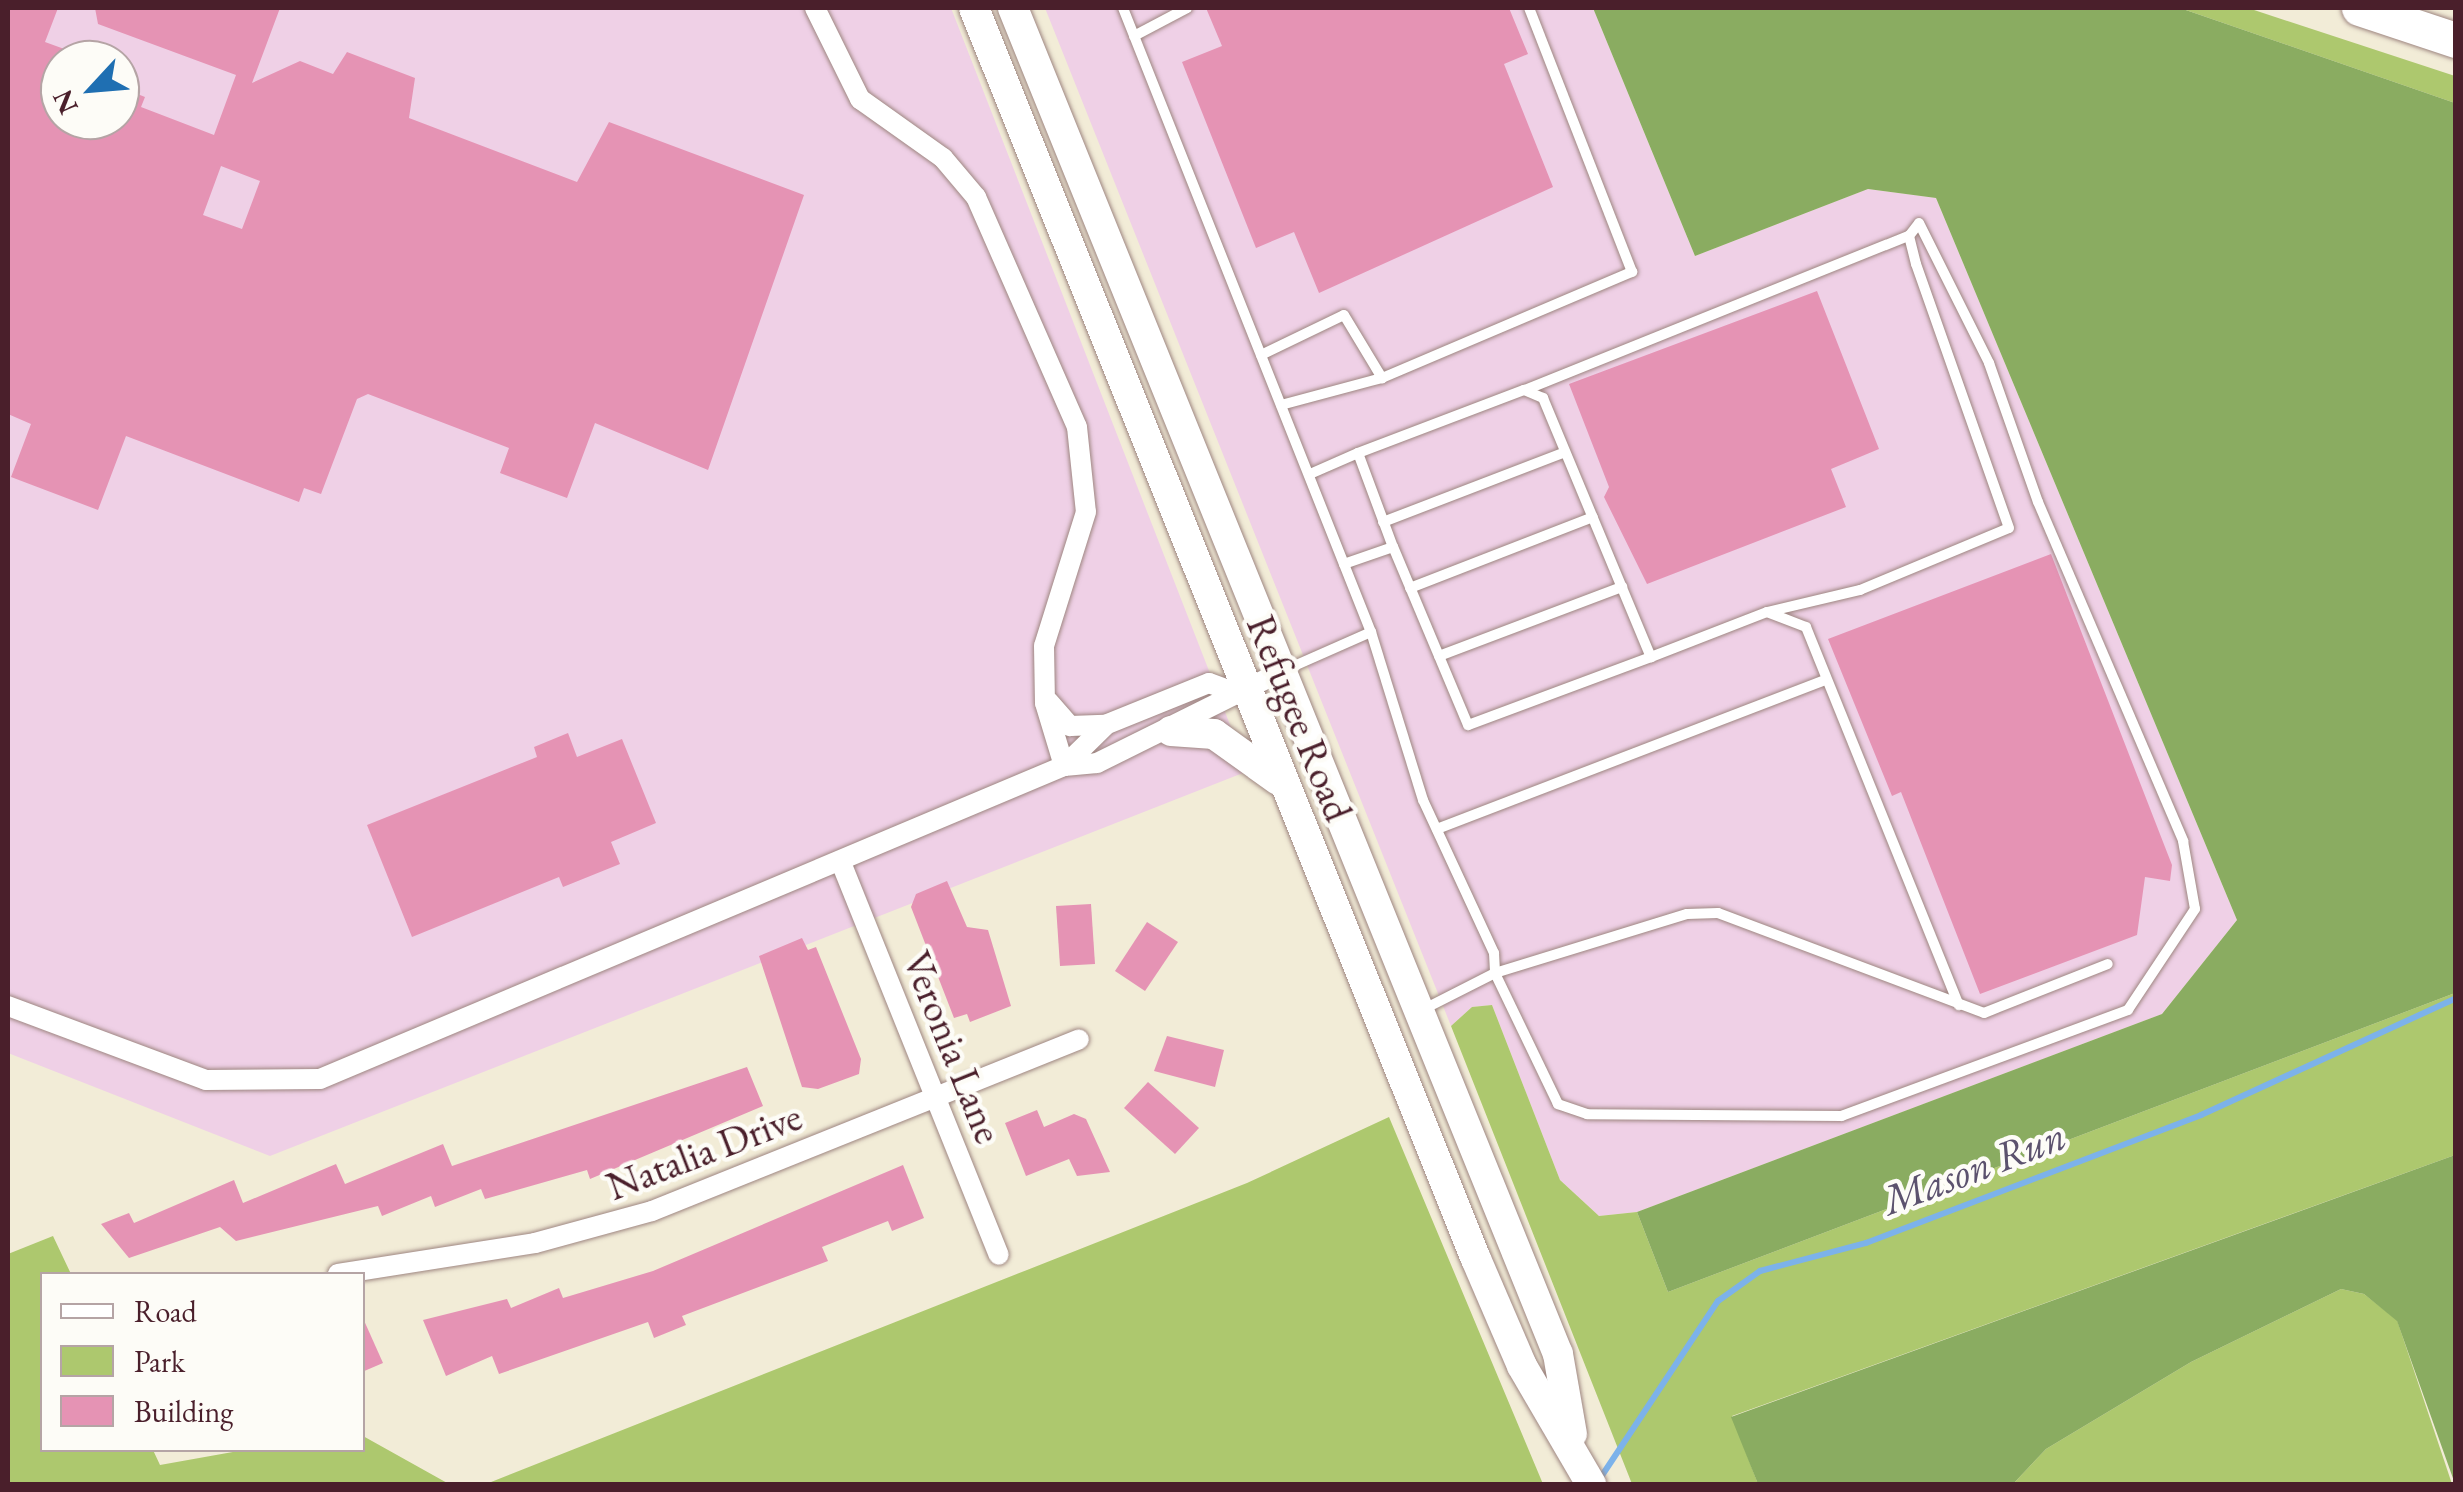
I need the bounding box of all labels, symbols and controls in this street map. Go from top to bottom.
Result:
north arrow [40,40,140,140]
text: N [44,84,86,120]
street label: Refugee Road [1237,608,1363,828]
street label: Veronia Lane [893,944,1013,1150]
street label: Natalia Drive [600,1092,808,1210]
water label: Mason Run [1875,1110,2073,1226]
legend [40,1272,365,1452]
text: Road [134,1292,197,1331]
text: Park [134,1342,185,1381]
text: Building [134,1392,233,1431]

